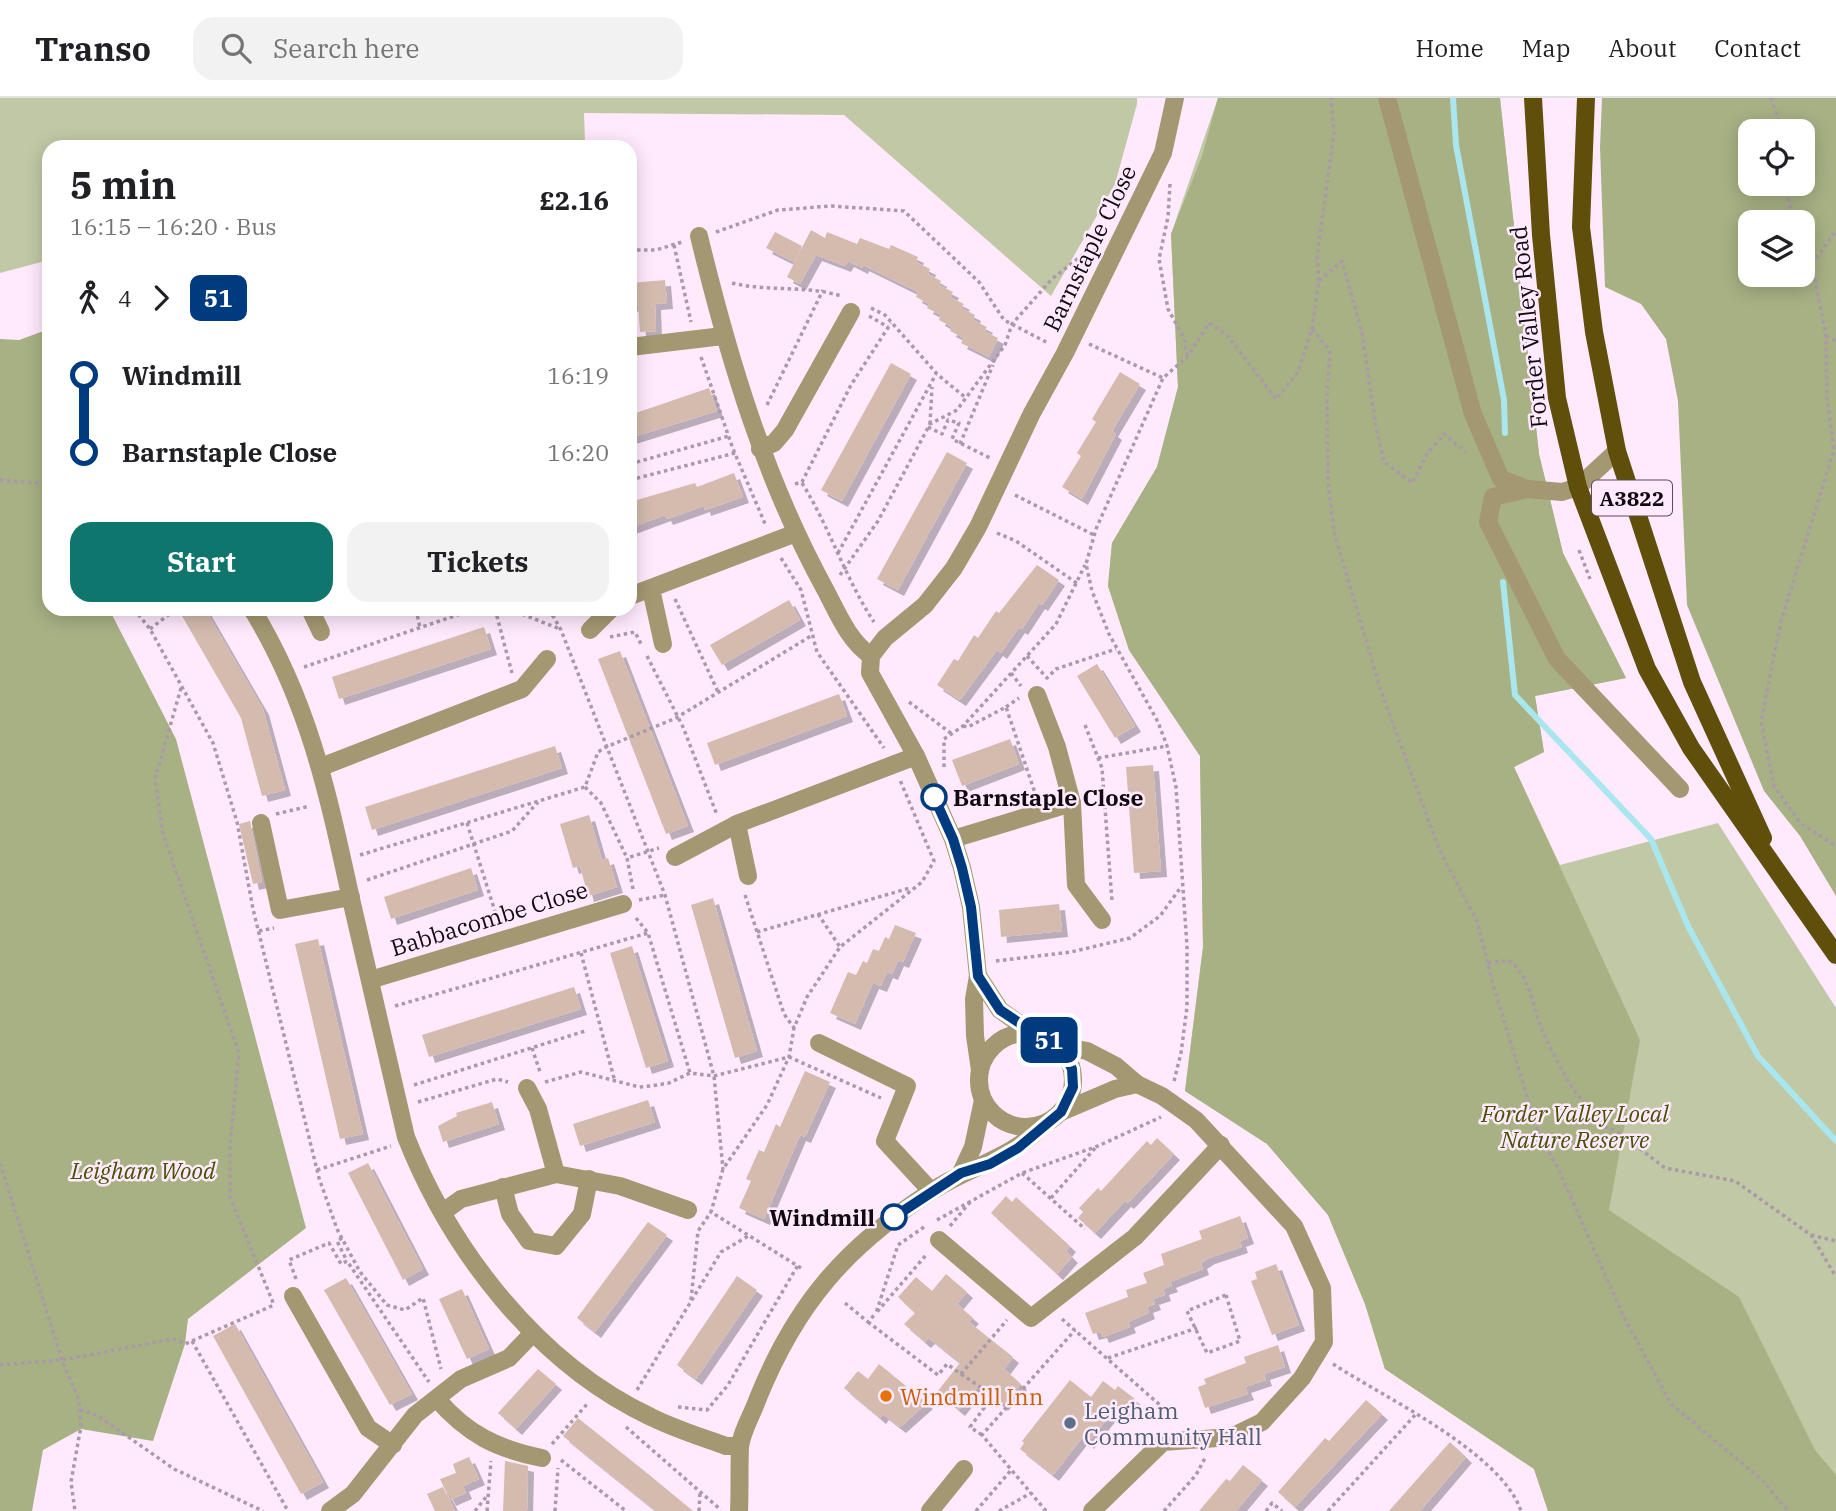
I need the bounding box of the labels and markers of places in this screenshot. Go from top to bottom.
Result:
place label: Barnstaple Close [953,782,1143,812]
marker: Barnstaple Close [921,784,947,810]
place label: Windmill [769,1202,875,1232]
marker: Windmill [881,1204,907,1230]
place label: Windmill Inn [900,1381,1044,1411]
marker: Windmill Inn [878,1388,894,1404]
place label: Leigham Community Hall [1084,1395,1262,1451]
marker: Leigham Community Hall [1062,1415,1078,1431]

